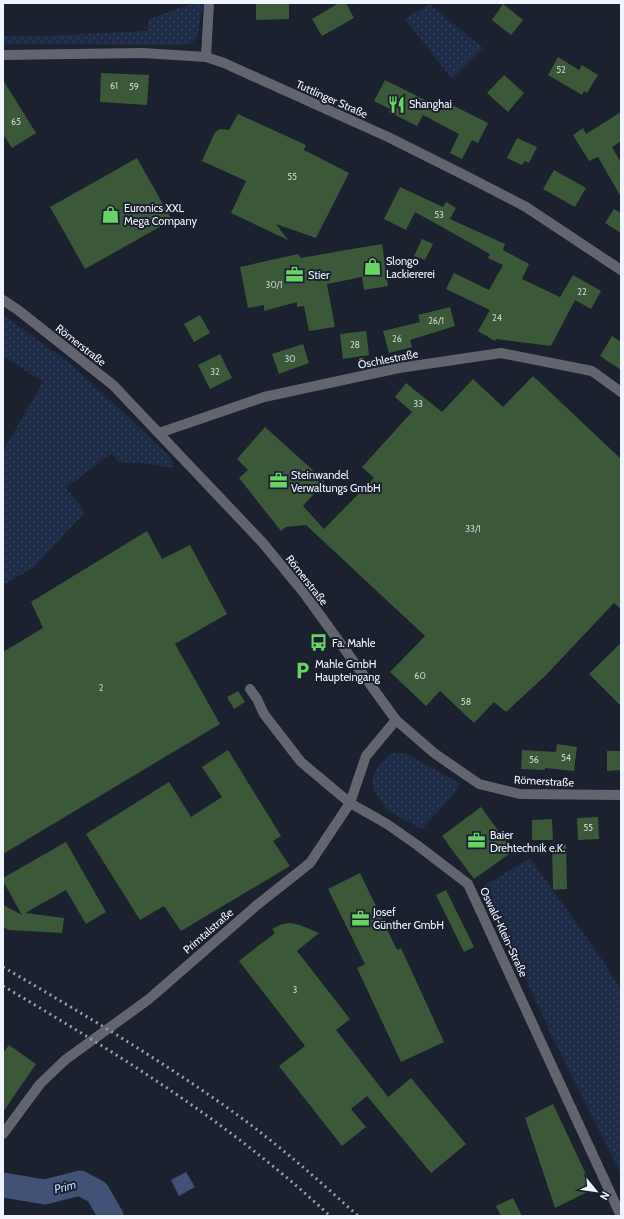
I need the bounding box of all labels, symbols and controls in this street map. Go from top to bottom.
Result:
house number: 52 [556,64,566,75]
street label: Tuttlinger Straße [294,77,370,121]
house number: 61 [110,80,118,91]
house number: 59 [129,81,139,92]
restaurant icon: Shanghai [386,94,406,114]
place label: Shanghai [409,97,452,111]
house number: 65 [11,116,21,127]
house number: 55 [287,171,297,182]
place label: Euronics XXL Mega Company [124,201,197,228]
shop icon: Euronics XXL Mega Company [101,204,121,224]
house number: 53 [434,209,444,220]
place label: Slongo Lackiererei [386,254,435,281]
shop icon: Slongo Lackiererei [363,257,383,277]
office icon: Stier [285,265,305,285]
place label: Stier [308,268,330,282]
house number: 30/1 [266,279,283,290]
house number: 22 [577,286,587,297]
house number: 24 [492,312,502,323]
house number: 26/1 [428,315,444,326]
street label: Römerstraße [53,321,109,369]
house number: 26 [392,333,402,344]
house number: 28 [350,339,360,350]
street label: Öschlestraße [357,346,420,372]
house number: 30 [284,353,296,364]
house number: 32 [210,366,220,377]
house number: 33 [413,398,423,409]
place label: Steinwandel Verwaltungs GmbH [291,468,381,495]
office icon: Steinwandel Verwaltungs GmbH [268,471,288,491]
house number: 33/1 [465,523,481,534]
street label: Römerstraße [283,552,331,608]
bus stop icon: Fa. Mahle [309,633,329,653]
place label: Fa. Mahle [332,636,376,650]
place label: Mahle GmbH Haupteingang [315,657,380,684]
parking icon: Mahle GmbH Haupteingang [292,660,312,680]
house number: 60 [414,670,426,681]
house number: 2 [99,682,104,693]
house number: 58 [461,696,471,707]
house number: 54 [561,752,571,763]
house number: 56 [529,754,539,765]
street label: Römerstraße [514,772,575,790]
house number: 55 [583,822,593,833]
place label: Baier Drehtechnik e.K. [490,828,565,855]
office icon: Baier Drehtechnik e.K. [467,831,487,851]
street label: Oswald-Klein-Straße [477,885,531,979]
street label: Primtalstraße [180,905,236,957]
place label: Josef Günther GmbH [372,905,444,932]
office icon: Josef Günther GmbH [350,908,370,928]
house number: 3 [293,984,298,995]
north arrow [576,1171,616,1211]
water label: Prim [52,1176,78,1196]
text: N [597,1189,613,1203]

